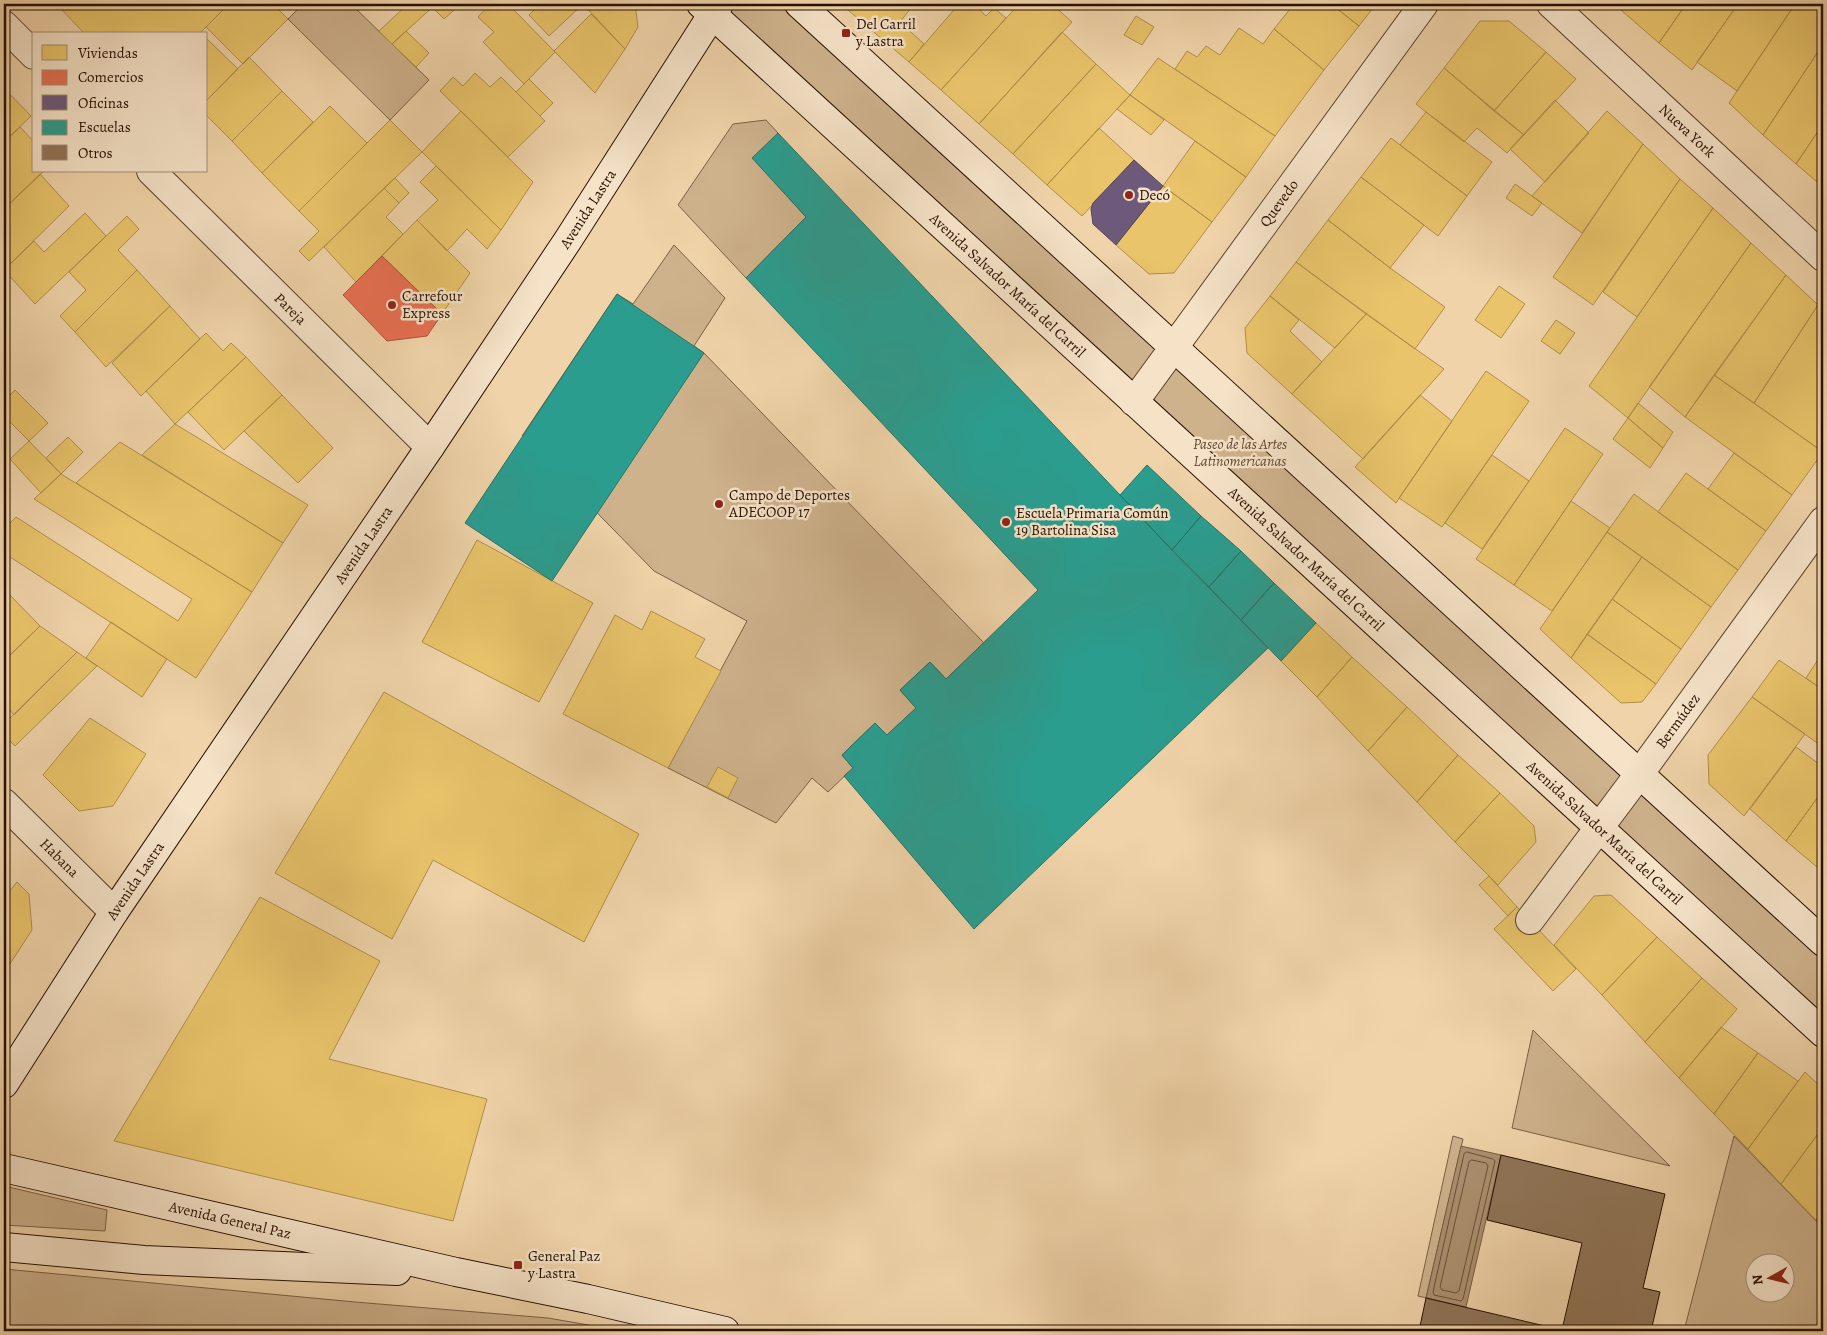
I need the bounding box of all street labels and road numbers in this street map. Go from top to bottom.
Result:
street label: Nueva York [1655,99,1720,162]
street label: Avenida Lastra [554,166,621,253]
street label: Quevedo [1255,175,1303,231]
street label: Avenida Salvador María del Carril [925,208,1090,362]
street label: Pareja [270,288,311,329]
street label: Avenida Salvador María del Carril [1223,482,1389,636]
street label: Avenida Lastra [329,502,397,589]
street label: Bermúdez [1651,689,1705,753]
street label: Avenida Salvador María del Carril [1522,755,1687,910]
street label: Habana [35,834,83,882]
street label: Avenida Lastra [101,838,169,924]
street label: Avenida General Paz [166,1196,293,1244]

